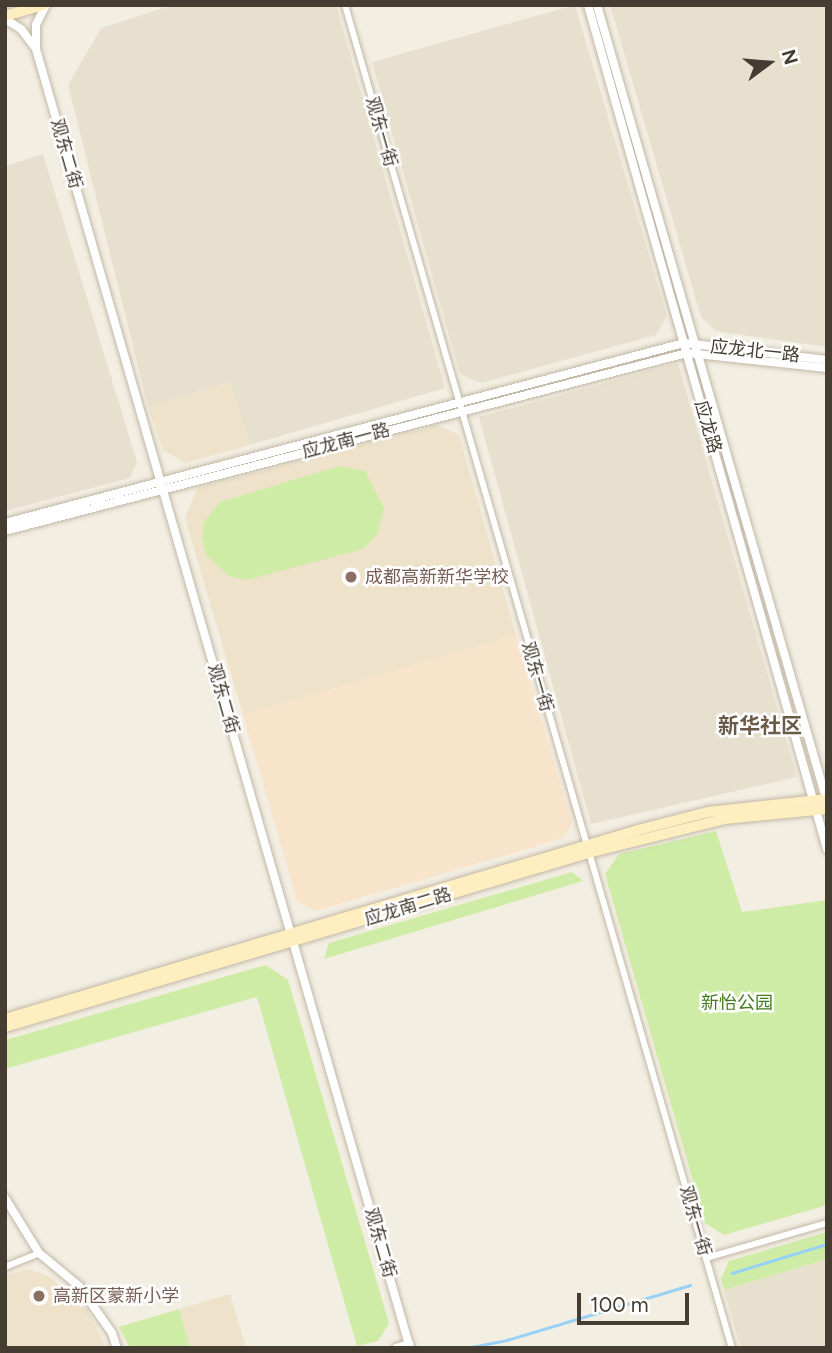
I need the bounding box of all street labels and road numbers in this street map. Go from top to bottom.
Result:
street label: 观东一街 [361,94,401,170]
street label: 观东二街 [46,116,86,192]
street label: 应龙北一路 [709,336,801,366]
street label: 应龙路 [690,398,726,456]
street label: 应龙南一路 [300,419,392,463]
street label: 观东一街 [517,639,557,715]
street label: 观东二街 [203,661,243,737]
street label: 应龙南二路 [362,884,454,930]
street label: 观东一街 [675,1183,715,1259]
street label: 观东二街 [360,1205,400,1281]

